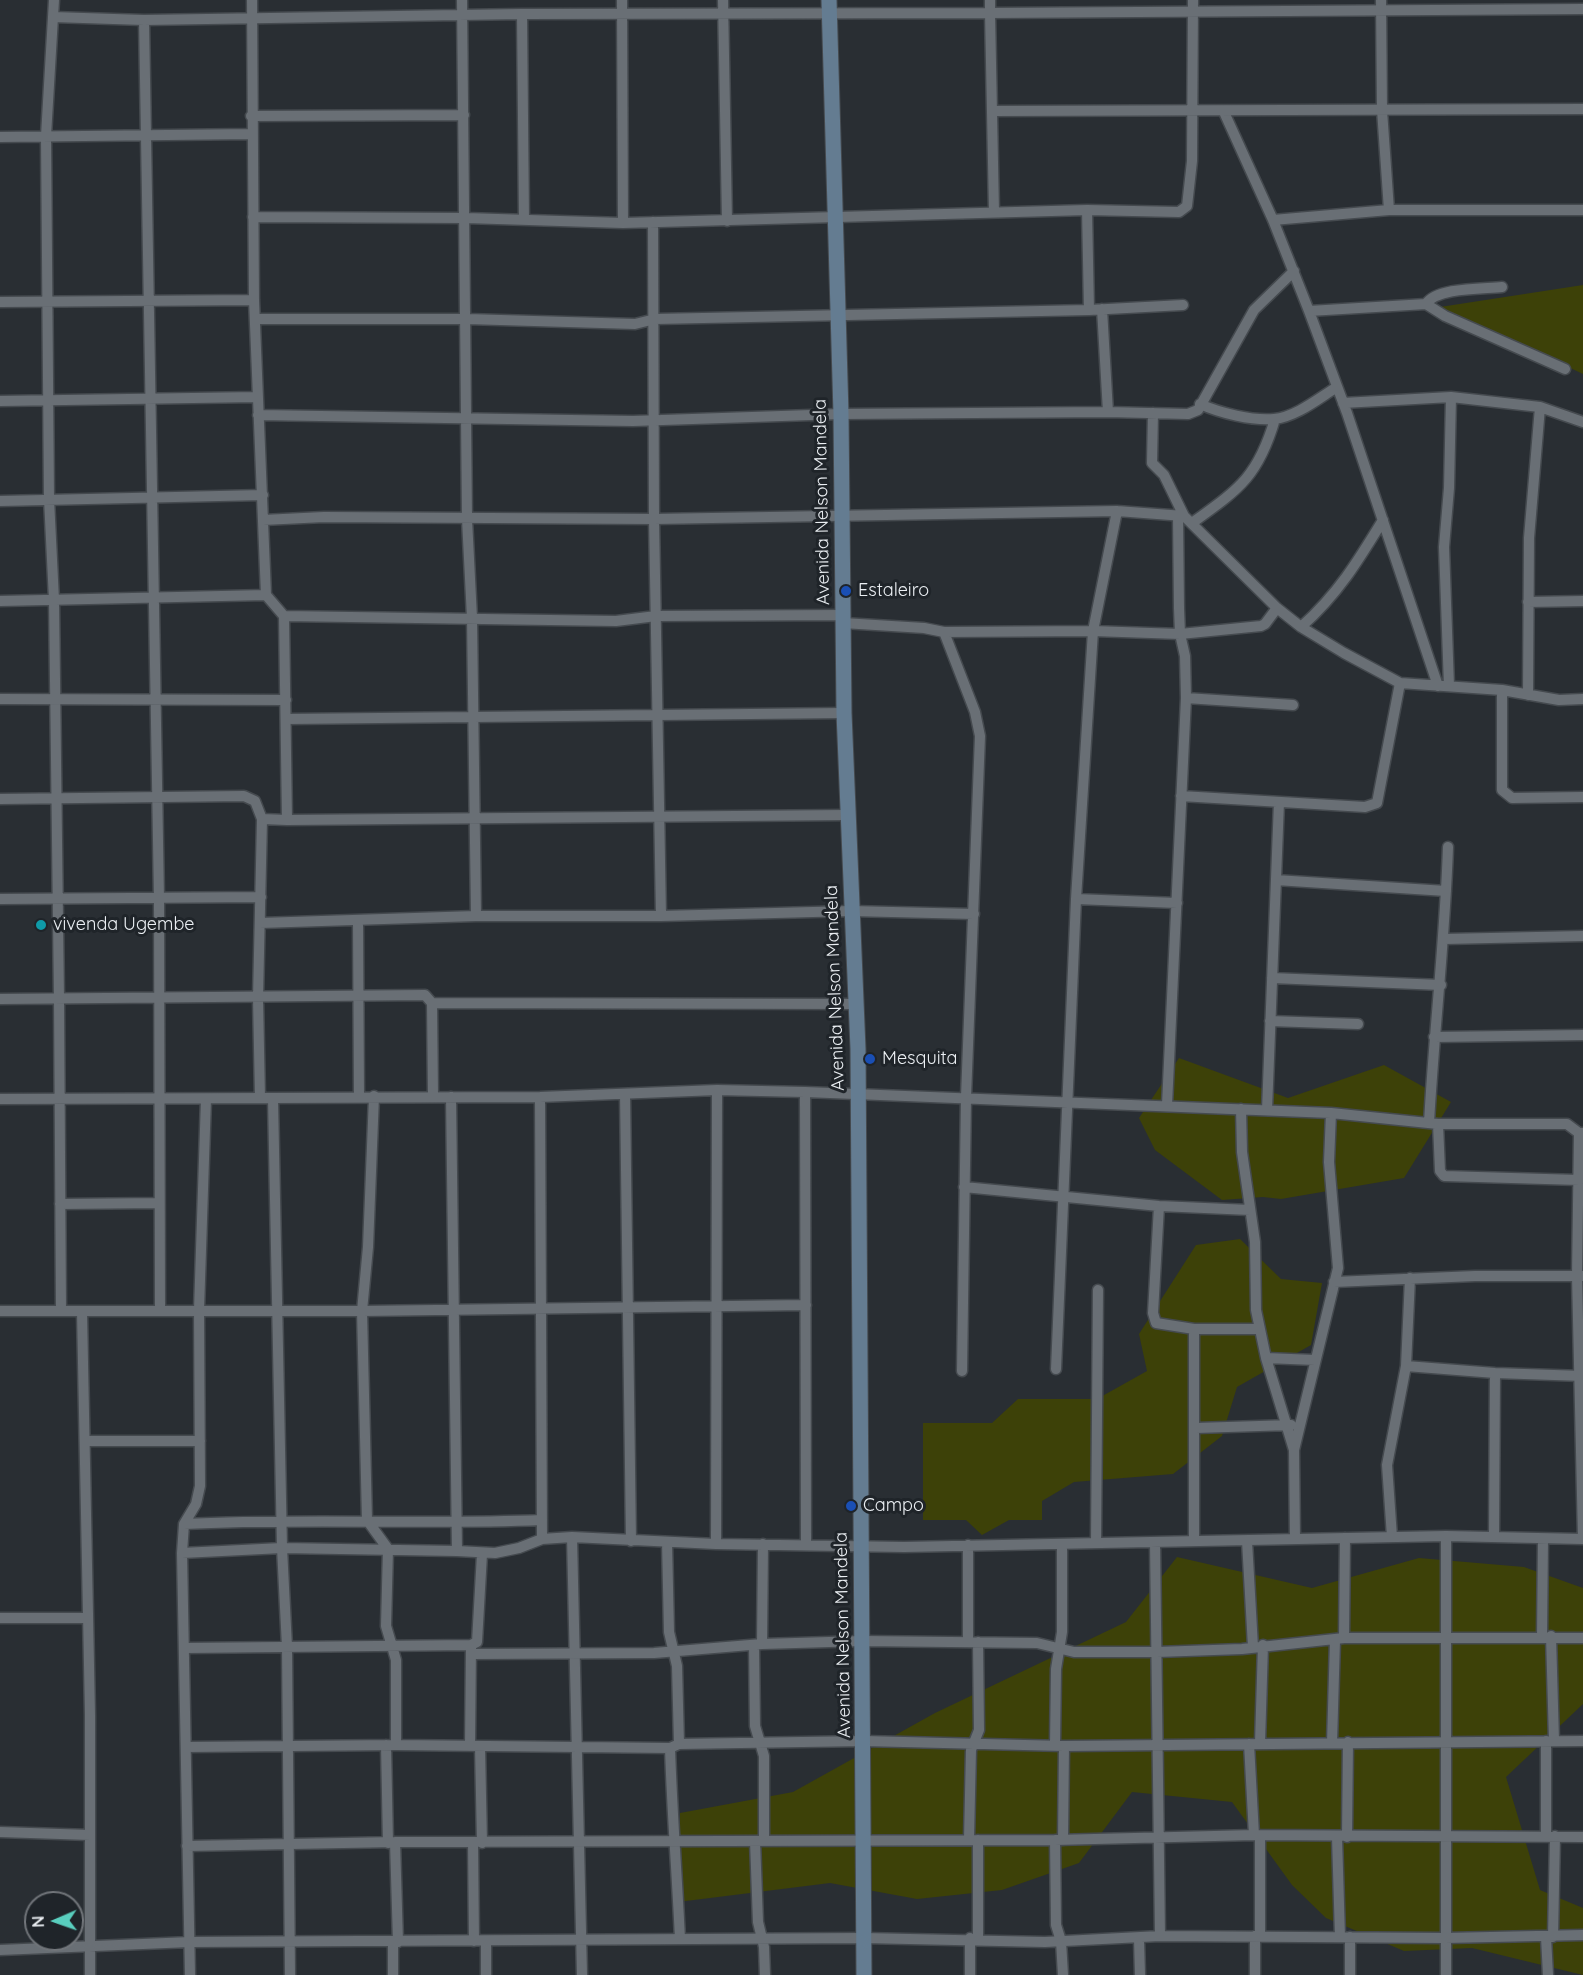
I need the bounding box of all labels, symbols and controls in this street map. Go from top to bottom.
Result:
street label: Avenida Nelson Mandela [809,399,835,605]
place label: Estaleiro [858,580,929,602]
marker: Estaleiro [839,584,853,598]
street label: Avenida Nelson Mandela [821,885,849,1091]
place label: vivenda Ugembe [53,914,194,936]
marker: vivenda Ugembe [34,918,48,932]
place label: Mesquita [882,1048,958,1070]
marker: Mesquita [863,1052,877,1066]
place label: Campo [863,1495,924,1517]
marker: Campo [844,1499,858,1513]
street label: Avenida Nelson Mandela [830,1532,856,1738]
north arrow [24,1891,84,1951]
text: N [28,1915,48,1928]

